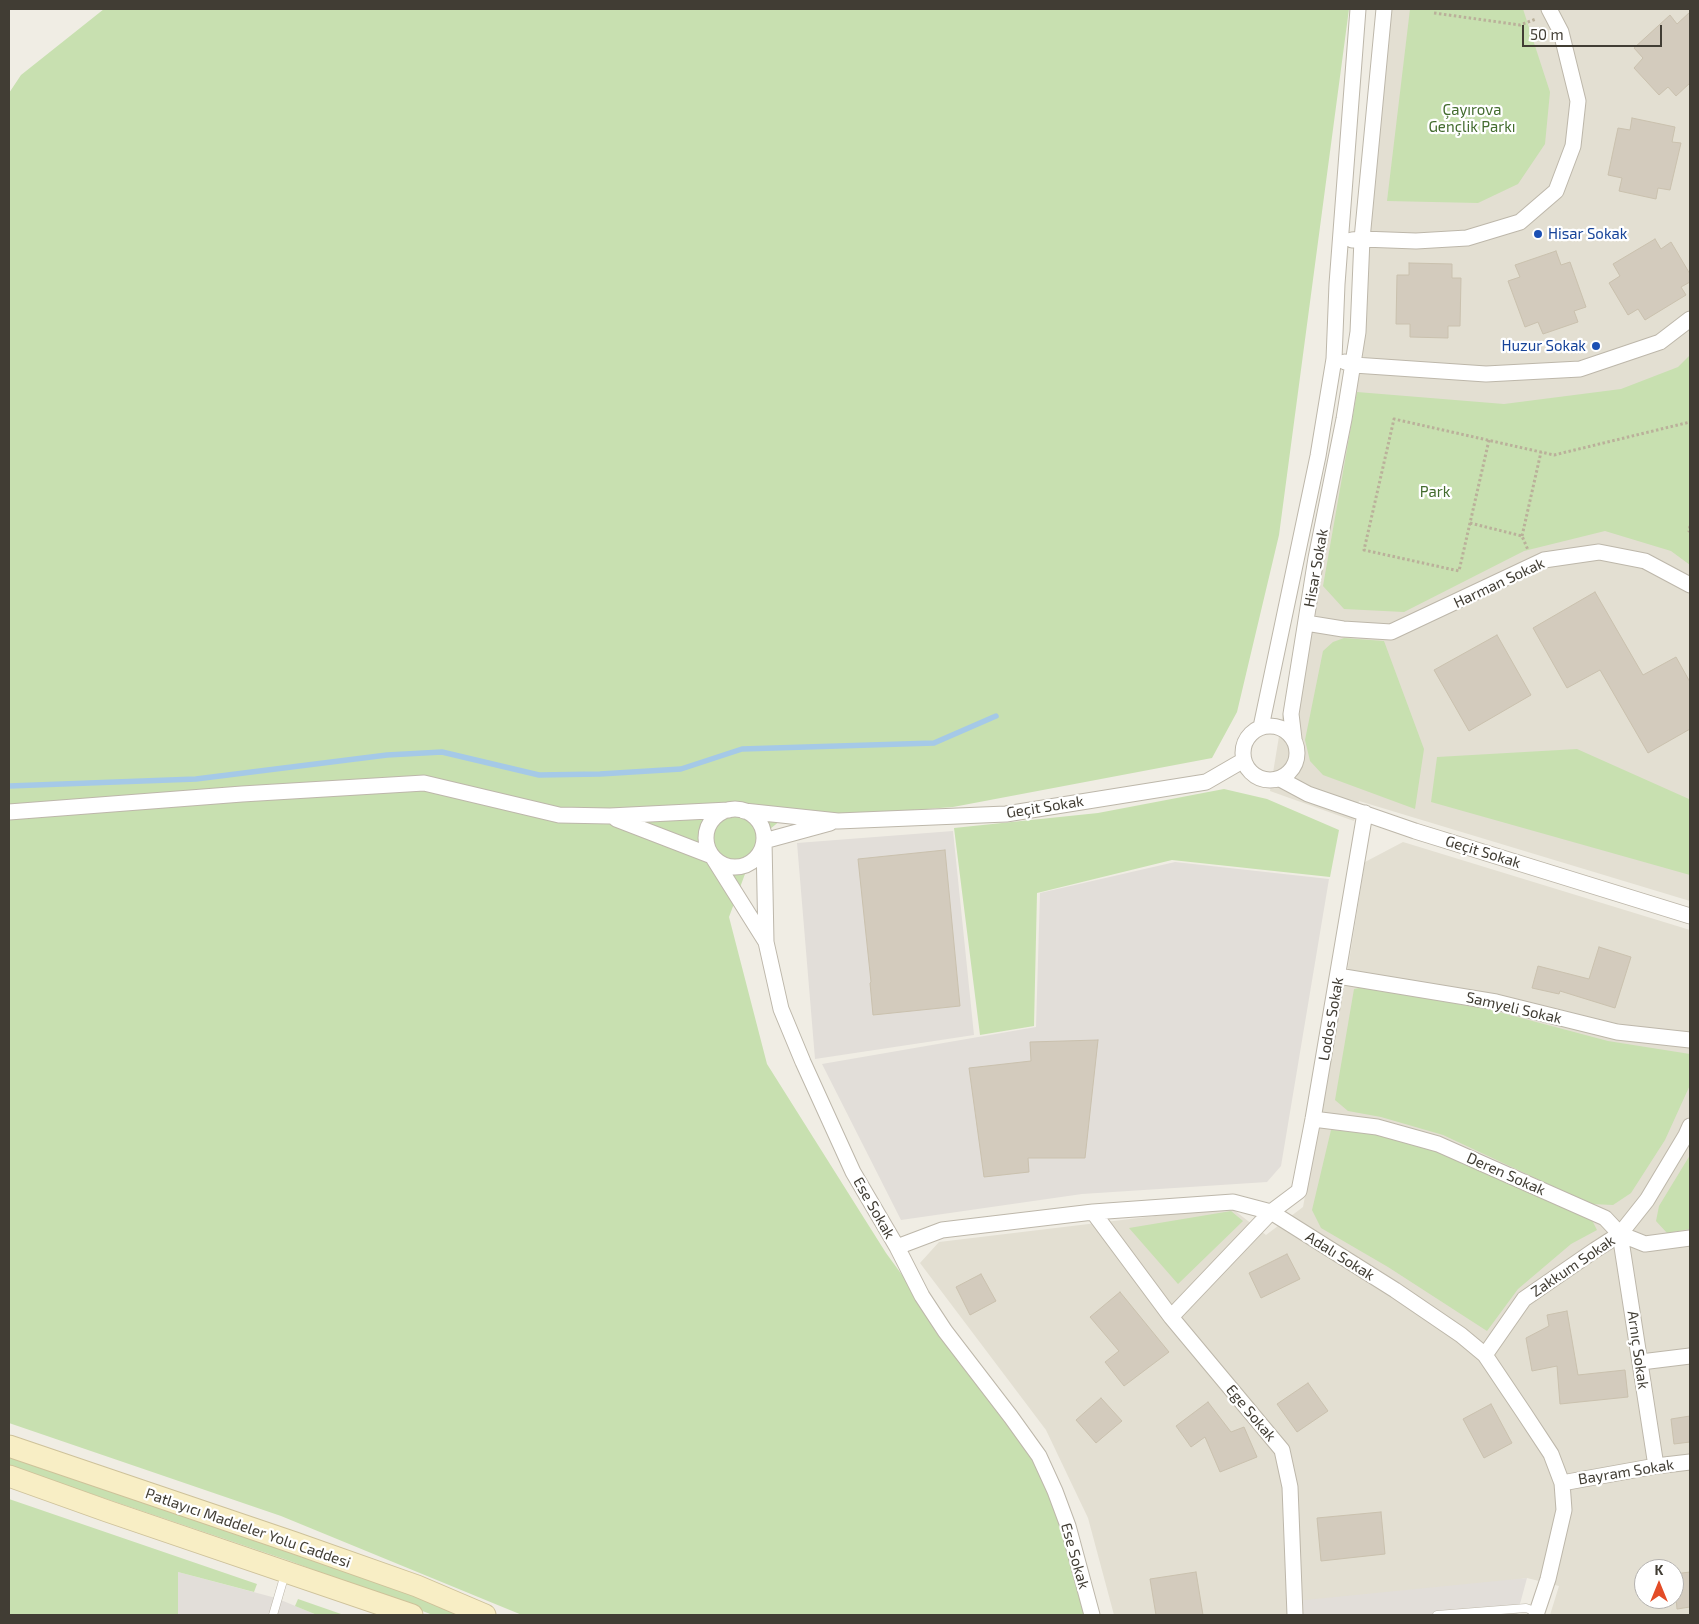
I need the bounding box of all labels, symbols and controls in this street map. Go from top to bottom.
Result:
scale bar [1524,15,1664,47]
text: 50 m [1530,25,1564,43]
park label: Çayırova Gençlik Parkı [1428,101,1516,136]
place label: Hisar Sokak [1548,225,1627,243]
marker: Hisar Sokak [1532,228,1544,240]
place label: Huzur Sokak [1501,337,1586,355]
marker: Huzur Sokak [1590,340,1602,352]
park label: Park [1420,483,1450,501]
street label: Hisar Sokak [1300,527,1332,609]
street label: Harman Sokak [1451,554,1547,612]
street label: Geçit Sokak [1005,792,1085,822]
street label: Geçit Sokak [1443,832,1523,872]
street label: Lodos Sokak [1315,976,1347,1062]
street label: Samyeli Sokak [1464,988,1564,1028]
street label: Deren Sokak [1464,1149,1548,1199]
street label: Ese Sokak [849,1174,899,1242]
street label: Adalı Sokak [1302,1228,1378,1284]
street label: Zakkum Sokak [1528,1231,1618,1301]
street label: Arnıç Sokak [1624,1310,1652,1390]
street label: Ege Sokak [1222,1381,1280,1445]
street label: Bayram Sokak [1577,1456,1675,1488]
street label: Patlayıcı Maddeler Yolu Caddesi [143,1484,353,1572]
street label: Ese Sokak [1057,1521,1093,1591]
north arrow [1634,1559,1684,1609]
text: K [1655,1561,1663,1578]

